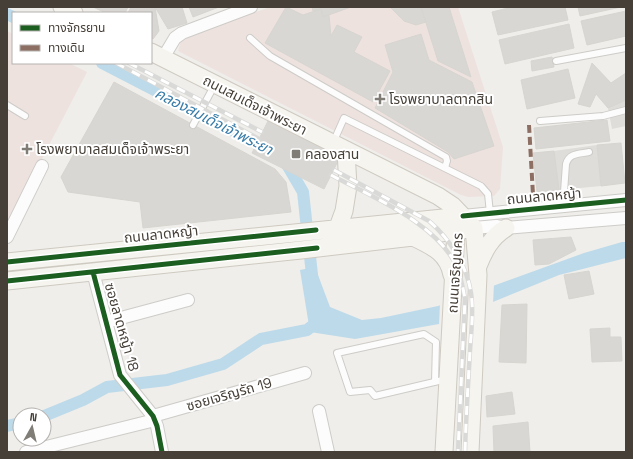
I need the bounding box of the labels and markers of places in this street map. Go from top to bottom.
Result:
place label: โรงพยาบาลตากสิน [389,90,493,108]
marker: โรงพยาบาลตากสิน [374,93,386,105]
place label: โรงพยาบาลสมเด็จเจ้าพระยา [36,140,189,158]
marker: โรงพยาบาลสมเด็จเจ้าพระยา [21,143,33,155]
place label: คลองสาน [305,145,359,163]
marker: คลองสาน [290,148,302,160]

